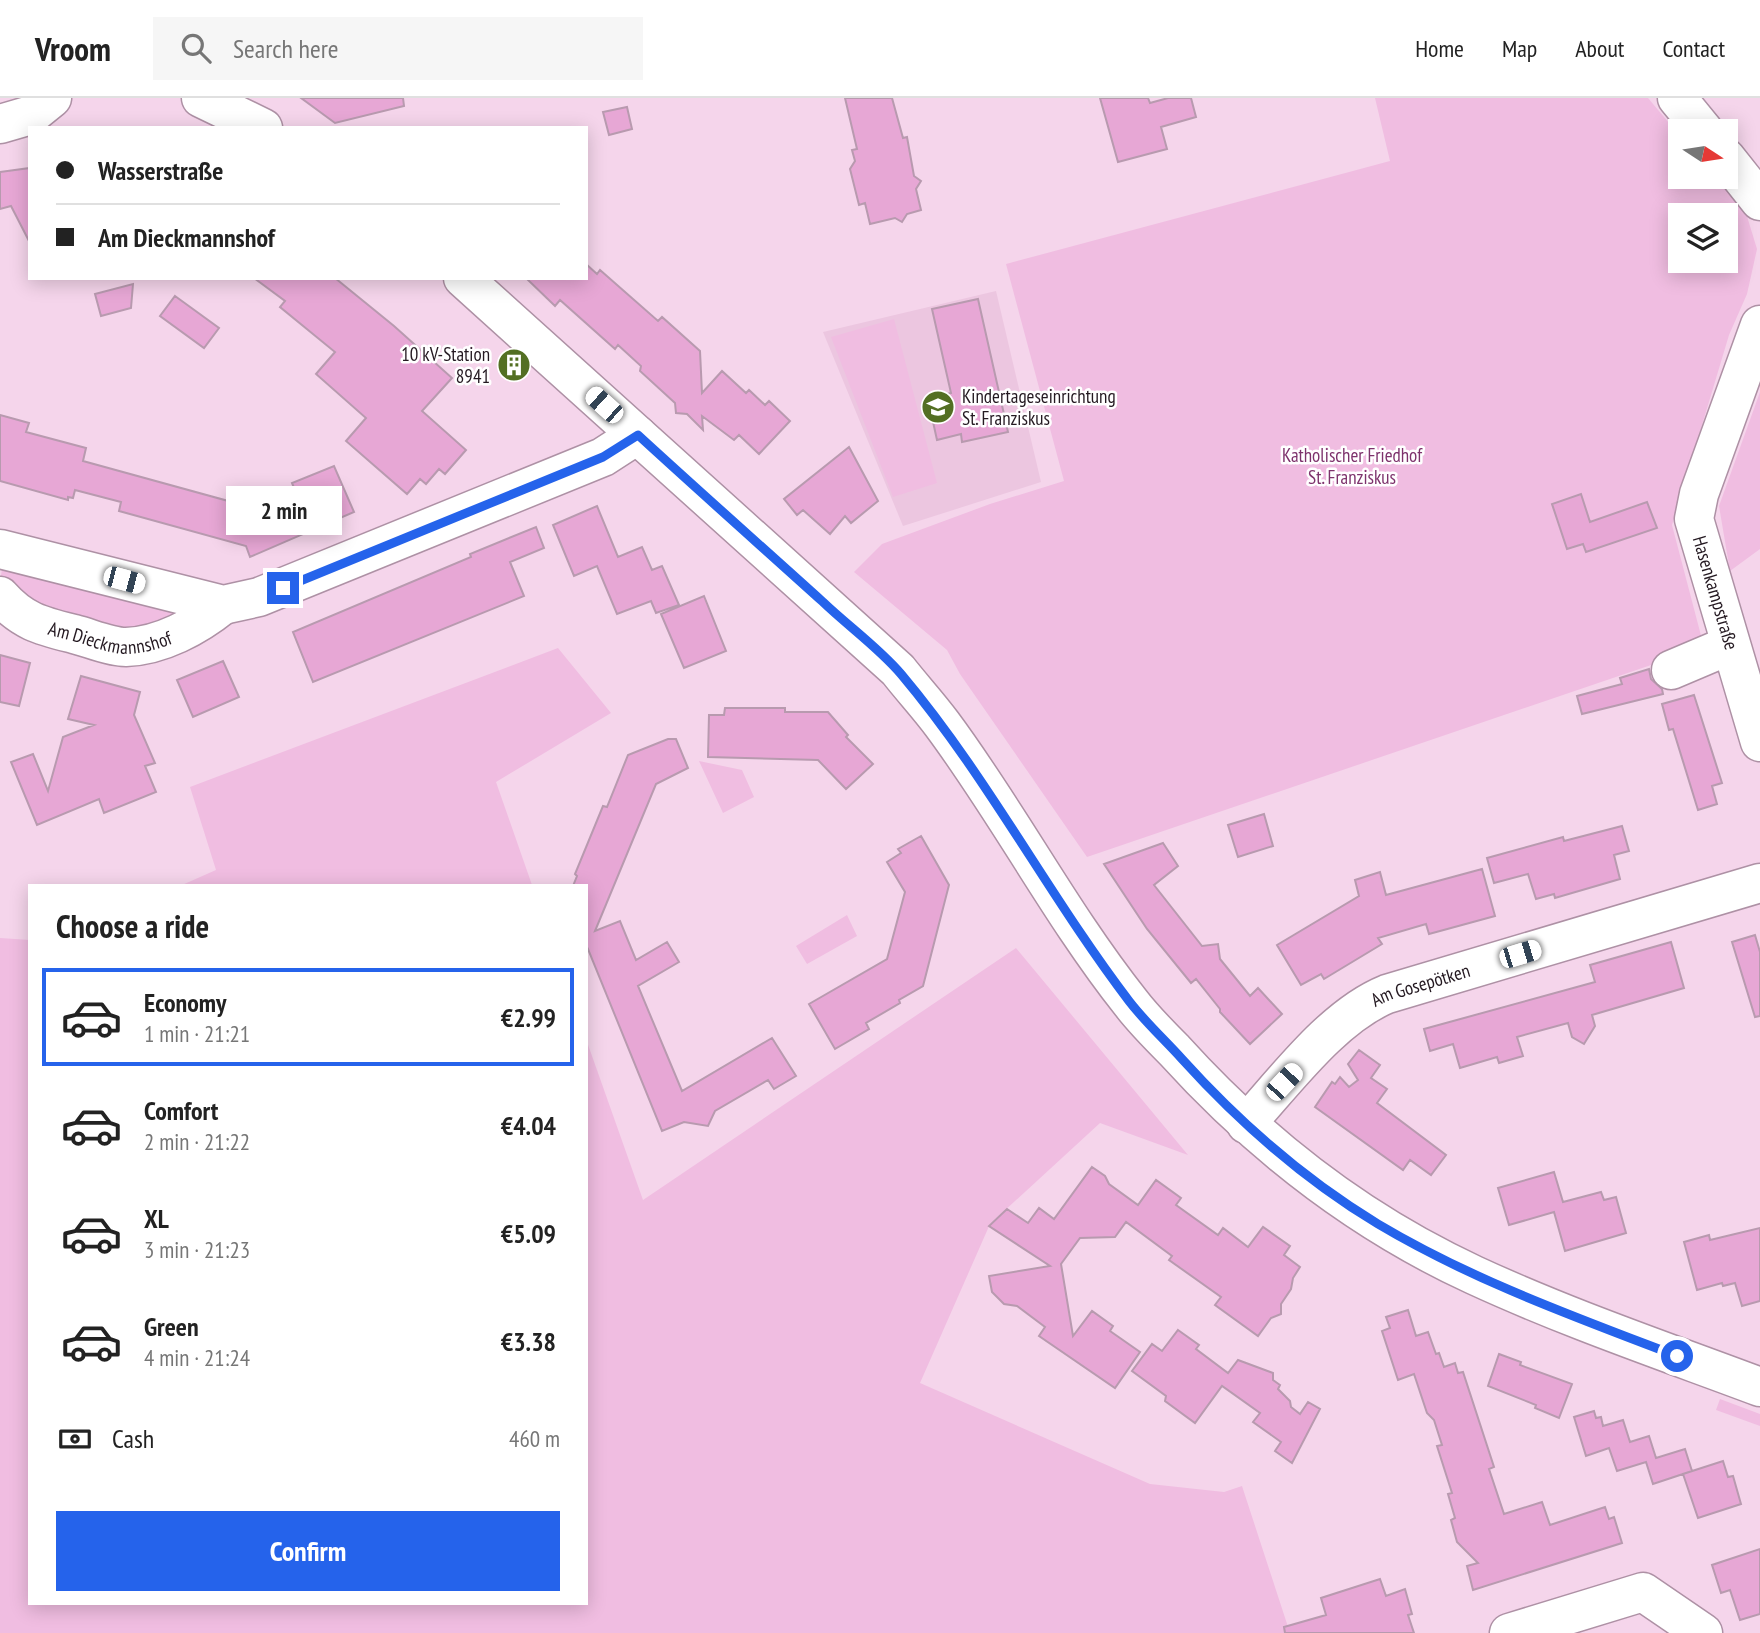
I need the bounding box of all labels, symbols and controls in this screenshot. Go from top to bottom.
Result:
search box [153,17,643,80]
text: Vroom [35,27,111,70]
icon: search [177,29,215,67]
text: Search here [233,32,339,65]
text: Home [1415,33,1464,64]
text: Map [1502,33,1537,64]
text: About [1575,33,1624,64]
text: Contact [1662,33,1725,64]
north arrow [1668,119,1738,189]
map controls [1668,119,1738,273]
text: Wasserstraße [98,154,223,187]
button: layers [1668,203,1738,273]
text: Am Dieckmannshof [98,221,275,254]
place label: 10 kV-Station 8941 [401,342,490,388]
building icon: 10 kV-Station 8941 [495,346,533,384]
car [582,383,627,427]
place label: Kindertageseinrichtung St. Franziskus [962,384,1116,430]
school or university icon: Kindertageseinrichtung St. Franziskus [919,388,957,426]
park label: Katholischer Friedhof St. Franziskus [1282,443,1423,489]
callout: 2 min [225,486,341,536]
text: 2 min [261,496,307,525]
street label: Hasenkampstraße [1688,533,1744,653]
car [101,564,148,596]
route end [267,572,299,604]
street label: Am Dieckmannshof [46,616,176,659]
text: Choose a ride [56,905,209,947]
car [1497,938,1544,970]
street label: Am Gosepötken [1367,958,1473,1012]
icon: car [60,986,123,1049]
text: Economy [144,986,226,1019]
text: €2.99 [501,1001,556,1034]
text: 1 min · 21:21 [144,1019,250,1048]
car [1262,1059,1307,1105]
icon: car [60,1094,123,1157]
text: Comfort [144,1094,218,1127]
text: €4.04 [501,1109,556,1142]
text: 2 min · 21:22 [144,1127,250,1156]
icon: car [60,1202,123,1265]
text: XL [144,1202,169,1235]
text: €5.09 [501,1217,556,1250]
text: 3 min · 21:23 [144,1235,250,1264]
icon: car [60,1310,123,1373]
text: Green [144,1310,199,1343]
text: €3.38 [501,1325,556,1358]
route start [1661,1340,1693,1372]
text: 4 min · 21:24 [144,1343,250,1372]
icon: cash [56,1420,94,1458]
text: Cash [112,1422,154,1455]
text: 460 m [509,1424,560,1453]
button: Confirm [56,1511,560,1591]

